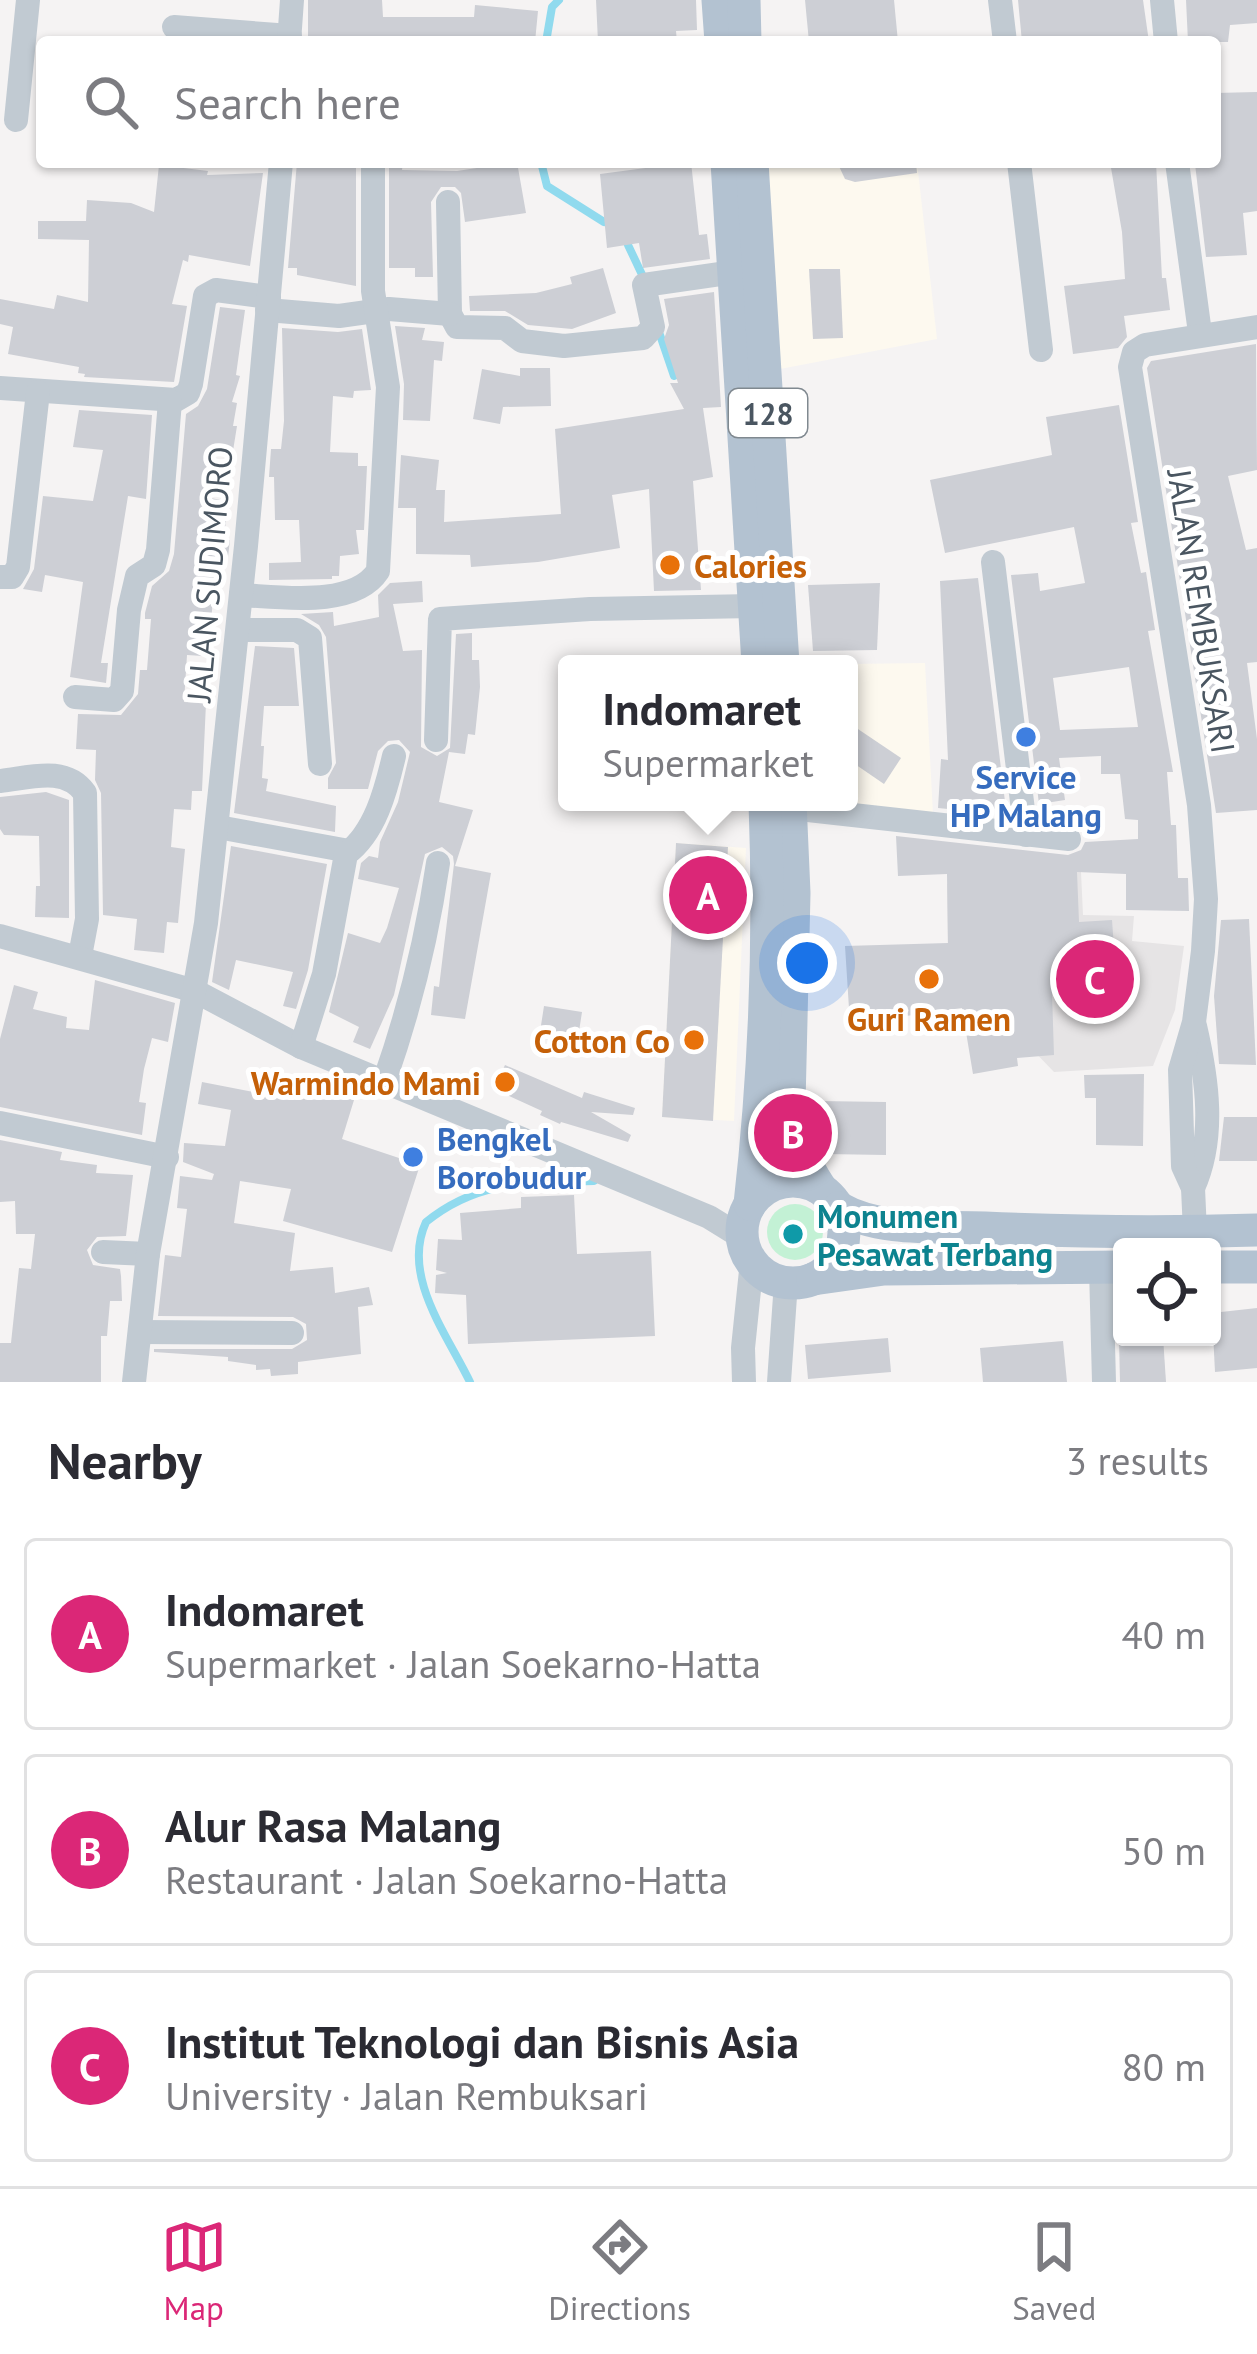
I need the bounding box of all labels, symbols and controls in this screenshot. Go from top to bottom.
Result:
search box [36,36,1221,168]
icon: search [78,69,144,135]
text: Search here [174,73,401,131]
road number: 128 [729,389,807,437]
street label: JALAN SUDIMORO [176,445,242,705]
street label: JALAN REMBUKSARI [1158,464,1246,756]
place label: Calories [694,544,807,587]
marker: Calories [657,552,683,578]
popup [558,655,858,811]
text: Indomaret [602,679,801,737]
marker: Service HP Malang [1013,724,1039,750]
text: Supermarket [602,737,814,788]
place label: Service HP Malang [950,755,1102,836]
pin: A [669,850,747,940]
your location [777,933,837,993]
pin: C [1056,934,1134,1024]
marker: Guri Ramen [916,966,942,992]
place label: Guri Ramen [847,997,1011,1040]
place label: Cotton Co [534,1019,670,1062]
marker: Cotton Co [681,1027,707,1053]
place label: Warmindo Mami [251,1061,481,1104]
marker: Warmindo Mami [492,1069,518,1095]
pin: B [754,1088,832,1178]
place label: Bengkel Borobudur [437,1117,587,1198]
marker: Bengkel Borobudur [400,1144,426,1170]
place label: Monumen Pesawat Terbang [817,1194,1053,1275]
marker: Monumen Pesawat Terbang [780,1221,806,1247]
map controls [1113,1238,1221,1346]
button: locate [1113,1238,1221,1346]
text: Nearby [48,1427,202,1493]
text: 3 results [1066,1435,1209,1486]
text: Indomaret [165,1580,364,1638]
text: A [78,1609,102,1660]
text: 40 m [1121,1609,1206,1660]
text: Supermarket · Jalan Soekarno-Hatta [165,1638,761,1689]
text: Alur Rasa Malang [165,1796,501,1854]
text: B [78,1825,102,1876]
text: 50 m [1121,1825,1206,1876]
text: Restaurant · Jalan Soekarno-Hatta [165,1854,728,1905]
text: Institut Teknologi dan Bisnis Asia [165,2012,799,2070]
text: C [79,2041,101,2092]
text: 80 m [1121,2041,1206,2092]
text: University · Jalan Rembuksari [165,2070,648,2121]
tab: Map [161,2214,227,2329]
tab: Directions [548,2214,691,2329]
tab: Saved [1012,2214,1096,2329]

